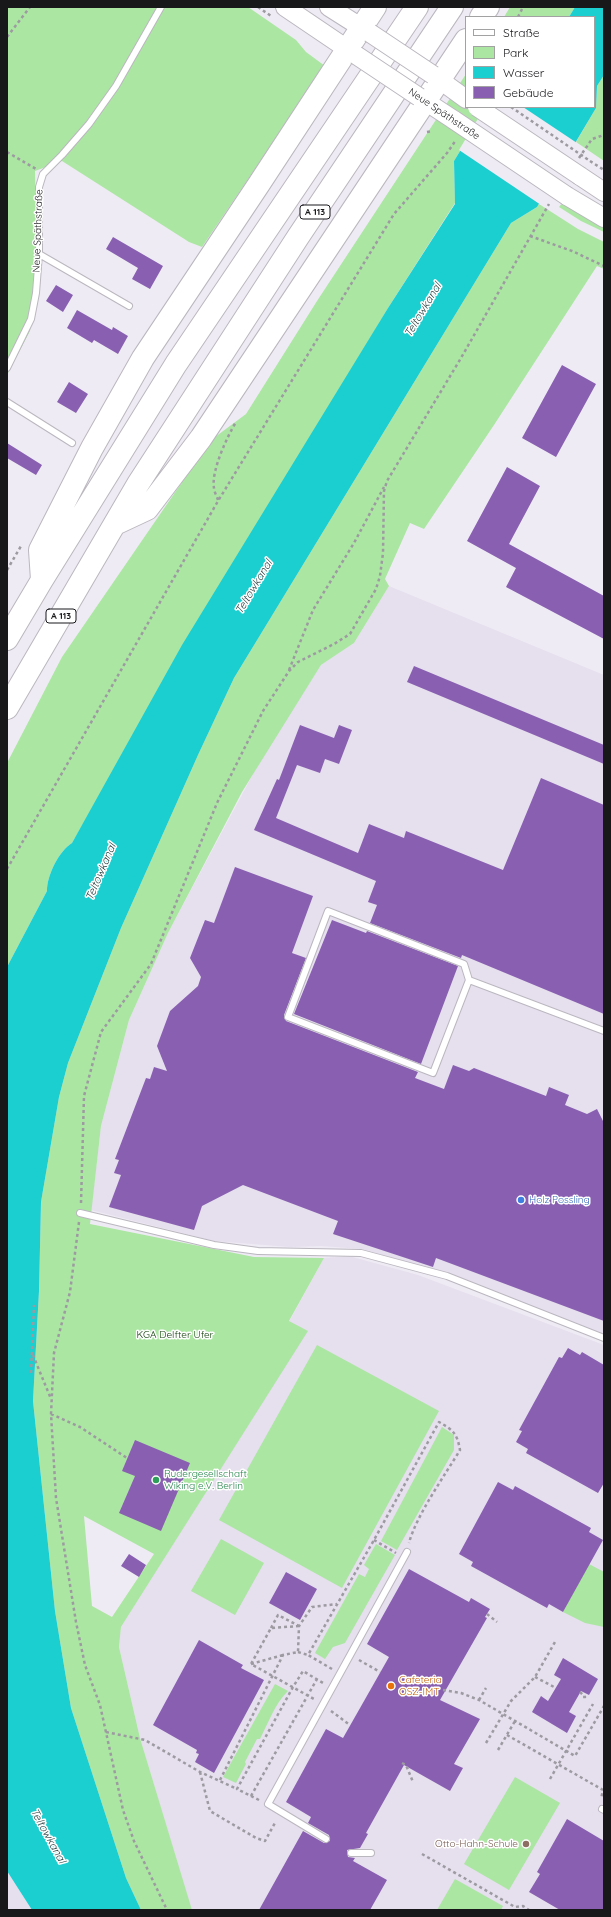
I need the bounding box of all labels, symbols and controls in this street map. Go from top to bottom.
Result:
legend [465,16,595,108]
text: Straße [503,25,540,40]
text: Park [503,45,528,60]
text: Wasser [503,65,544,80]
text: Gebäude [503,85,553,100]
street label: Neue Späthstraße [406,86,482,142]
street label: Neue Späthstraße [31,189,45,273]
road number: A 113 [300,205,330,219]
water label: Teltowkanal [402,281,444,339]
water label: Teltowkanal [233,558,275,616]
road number: A 113 [46,609,76,623]
water label: Teltowkanal [83,841,119,903]
place label: Holz Possling [529,1194,590,1206]
marker: Holz Possling [516,1195,526,1205]
park label: KGA Delfter Ufer [137,1329,213,1341]
place label: Rudergesellschaft Wiking e.V. Berlin [164,1468,247,1492]
marker: Rudergesellschaft Wiking e.V. Berlin [151,1475,161,1485]
place label: Cafeteria OSZ-IMT [399,1674,442,1698]
marker: Cafeteria OSZ-IMT [386,1681,396,1691]
water label: Teltowkanal [28,1806,68,1866]
place label: Otto-Hahn-Schule [435,1838,518,1850]
marker: Otto-Hahn-Schule [521,1839,531,1849]

